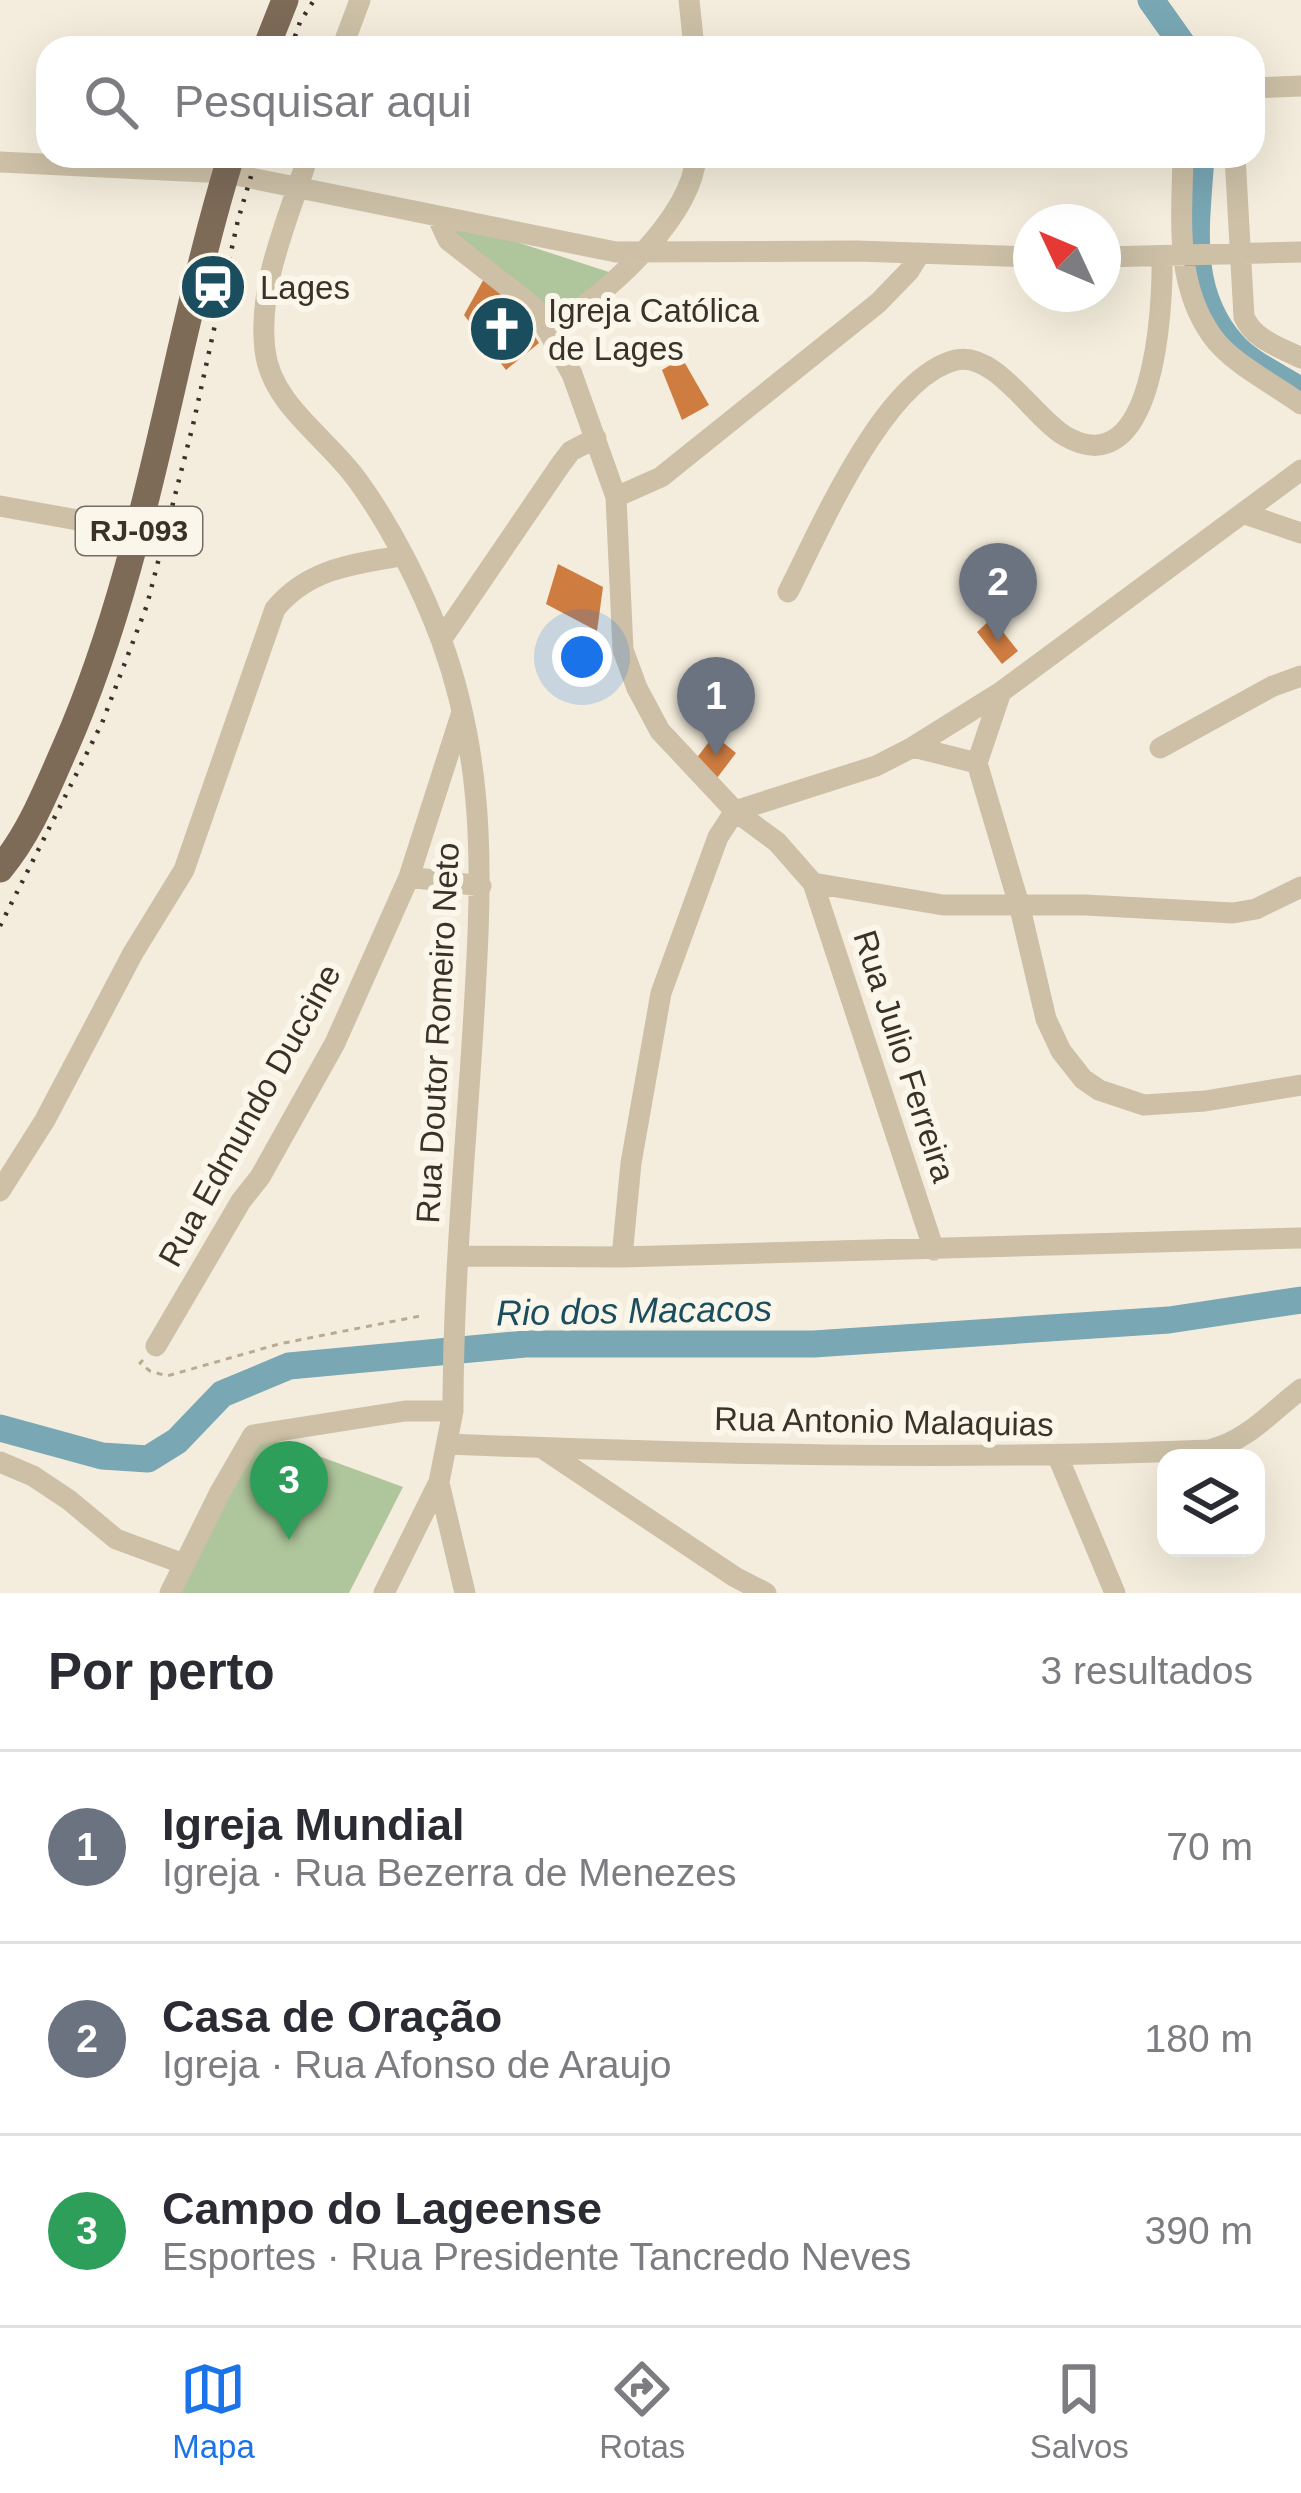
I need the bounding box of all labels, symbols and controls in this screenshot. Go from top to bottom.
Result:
search box [36,36,1265,168]
icon: search [78,69,144,135]
text: Pesquisar aqui [174,76,472,127]
north arrow [1013,204,1121,312]
station icon: Lages [178,252,248,322]
place label: Lages [260,269,350,306]
place label: Igreja Católica de Lages [548,292,760,367]
church icon: Igreja Católica de Lages [467,294,537,364]
road number: RJ-093 [76,507,202,555]
pin: 2 [959,543,1037,642]
your location [552,627,612,687]
pin: 1 [677,657,755,756]
street label: Rua Doutor Romeiro Neto [409,842,466,1224]
street label: Rua Julio Ferreira [846,926,963,1187]
street label: Rua Edmundo Duccine [151,958,348,1273]
water label: Rio dos Macacos [496,1288,772,1333]
street label: Rua Antonio Malaquias [714,1400,1054,1443]
pin: 3 [250,1441,328,1540]
map controls [1157,1449,1265,1557]
button: layers [1157,1449,1265,1557]
text: Por perto [48,1643,275,1700]
text: 3 resultados [1041,1649,1253,1692]
text: Igreja Mundial [162,1799,465,1850]
text: 1 [76,1825,98,1868]
text: 70 m [1166,1825,1253,1868]
text: Igreja · Rua Bezerra de Menezes [162,1851,736,1894]
text: Casa de Oração [162,1991,502,2042]
text: 2 [76,2017,98,2060]
text: 180 m [1145,2017,1253,2060]
text: Igreja · Rua Afonso de Araujo [162,2043,672,2086]
text: Campo do Lageense [162,2183,602,2234]
text: 3 [76,2209,98,2252]
text: 390 m [1145,2209,1253,2252]
text: Esportes · Rua Presidente Tancredo Neves [162,2235,911,2278]
tab: Mapa [172,2356,255,2466]
tab: Rotas [599,2356,685,2466]
tab: Salvos [1030,2356,1129,2466]

